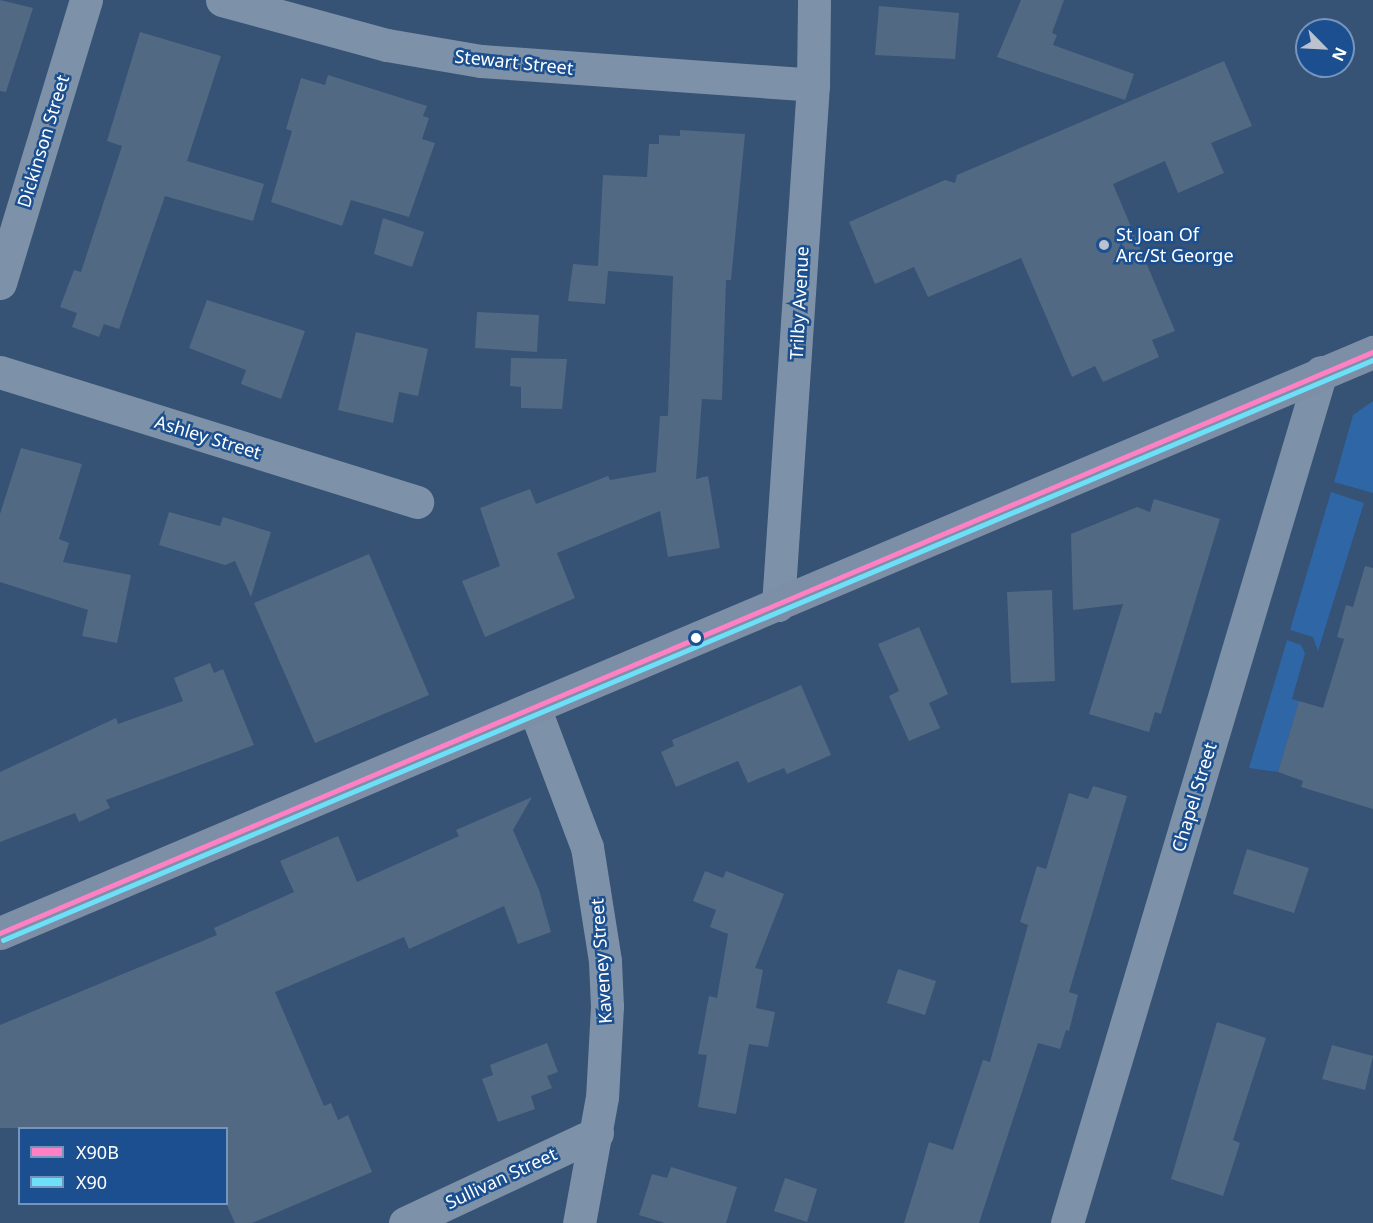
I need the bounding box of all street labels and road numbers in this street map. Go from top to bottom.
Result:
street label: Stewart Street [454,45,574,79]
street label: Dickinson Street [13,72,73,210]
street label: Trilby Avenue [785,246,813,360]
street label: Ashley Street [152,411,264,463]
street label: Chapel Street [1167,740,1221,854]
street label: Kaveney Street [586,898,616,1024]
street label: Sullivan Street [442,1143,560,1213]

